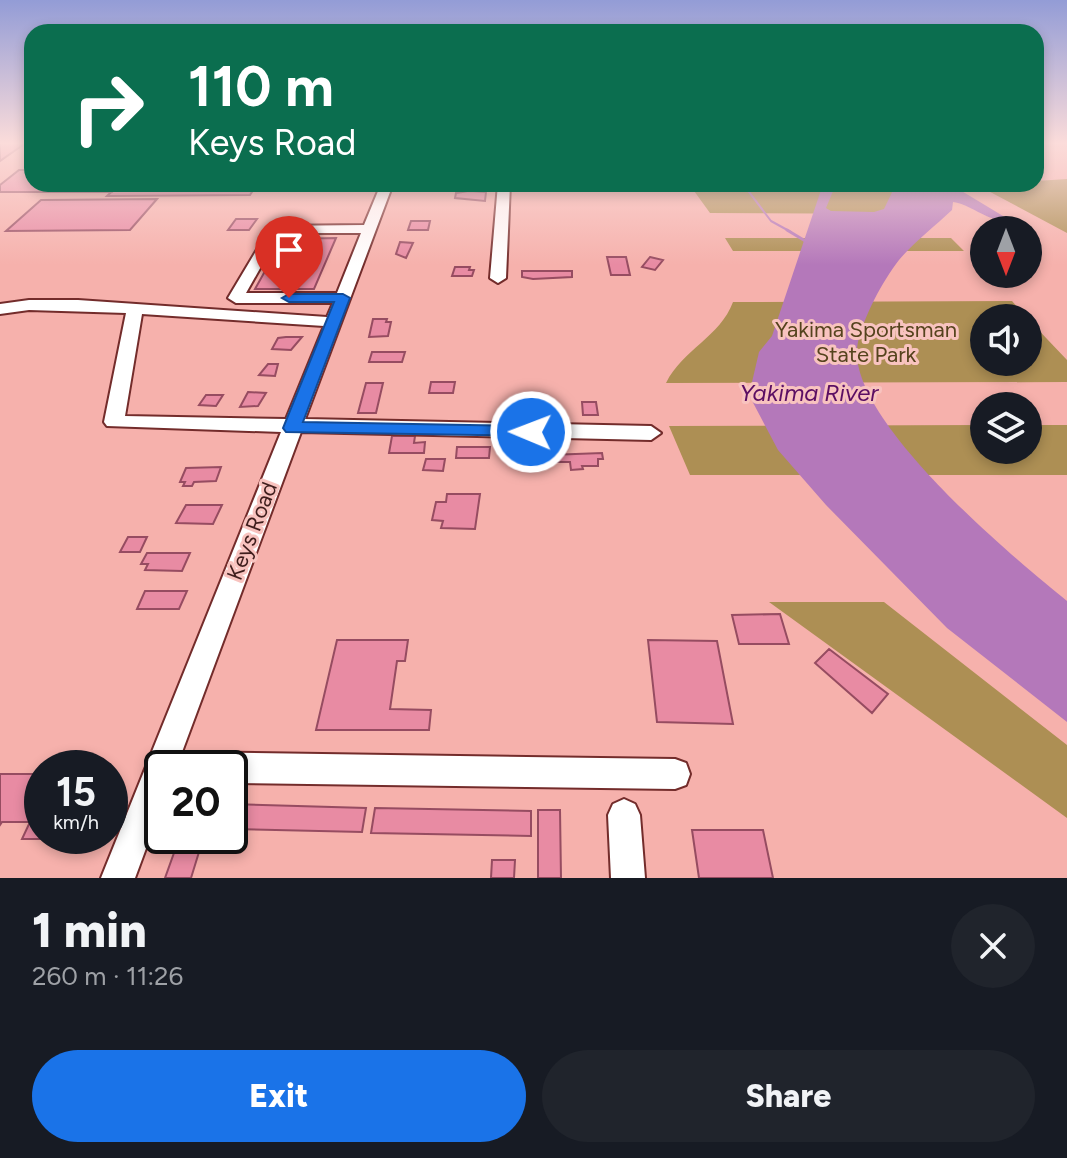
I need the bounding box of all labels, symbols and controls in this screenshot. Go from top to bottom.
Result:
text: 110 m [188,53,334,120]
icon: right [56,56,160,160]
text: Keys Road [188,121,356,164]
pin [255,216,323,298]
north arrow [970,216,1042,288]
map controls [970,216,1042,464]
icon: arrive [267,228,311,272]
button: sound [970,304,1042,376]
park label: Yakima Sportsman State Park [775,316,957,368]
water label: Yakima River [740,378,879,407]
position arrow [489,390,573,474]
button: layers [970,392,1042,464]
street label: Keys Road [221,478,283,584]
speed limit sign: 20 [144,750,248,854]
text: 15 [56,768,96,816]
text: km/h [53,810,99,834]
text: 1 min [32,901,147,959]
button: close [951,904,1035,988]
text: 260 m · 11:26 [32,960,183,992]
button: Exit [32,1050,526,1142]
button: Share [542,1050,1035,1142]

